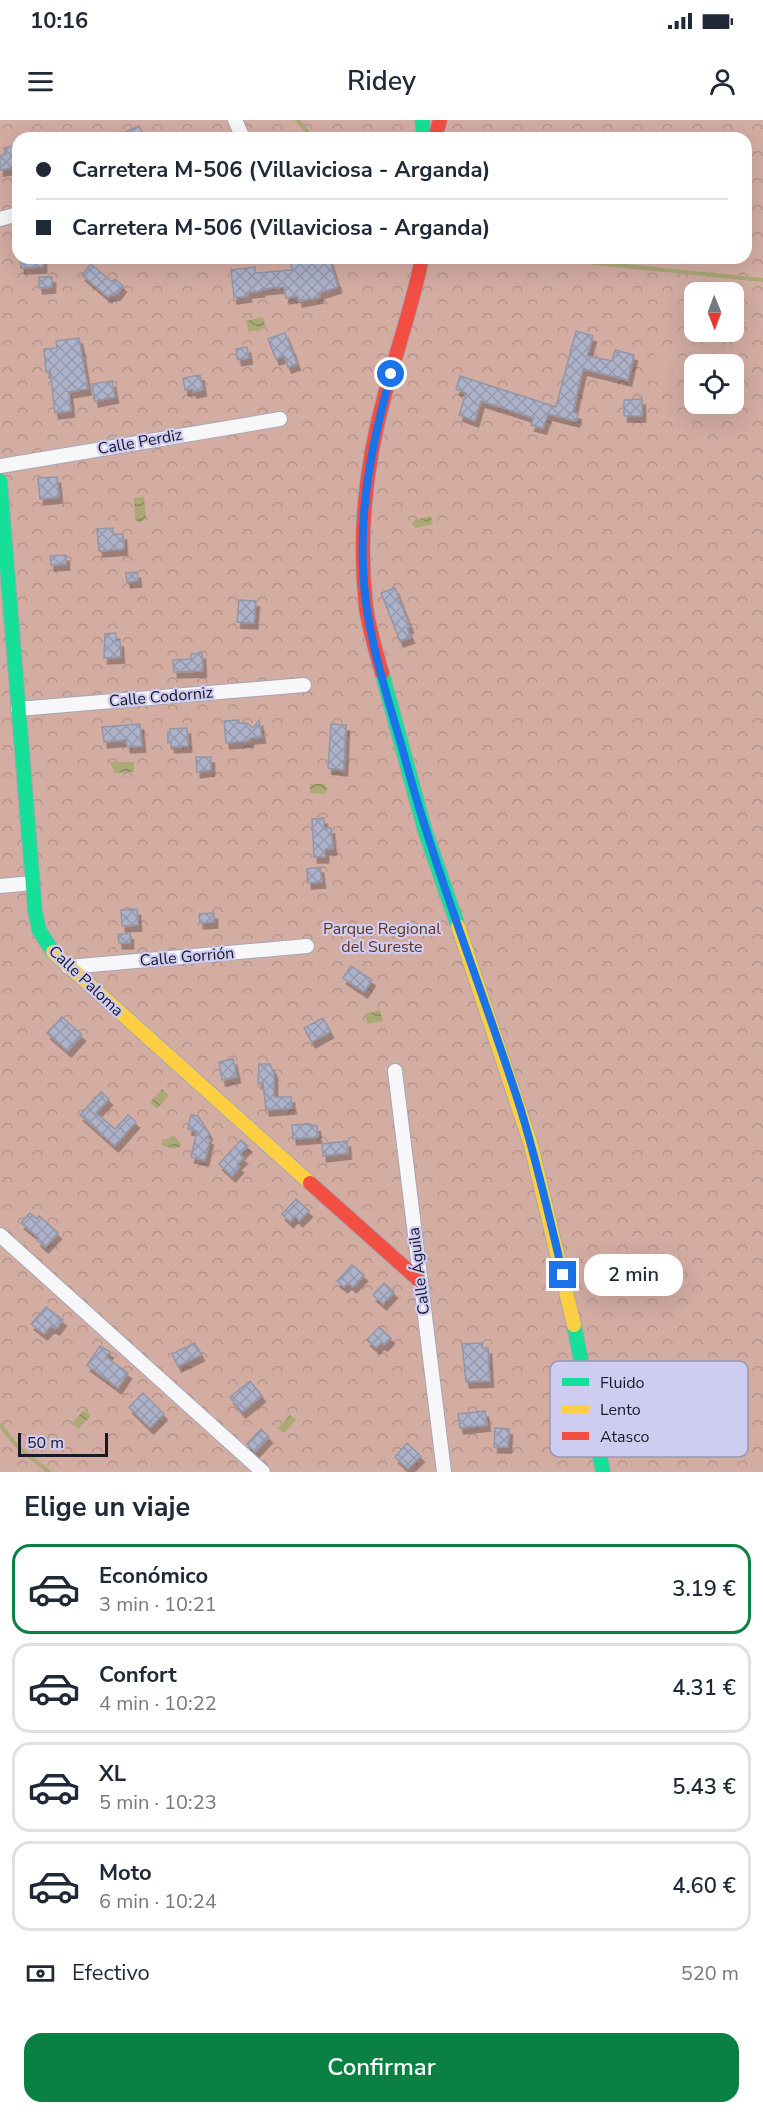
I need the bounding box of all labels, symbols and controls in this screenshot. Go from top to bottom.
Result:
text: 10:16 [30,6,88,36]
text: Ridey [347,63,416,100]
icon: menu [24,65,57,98]
icon: person [706,65,739,98]
text: Carretera M-506 (Villaviciosa - Arganda) [72,155,490,185]
text: Carretera M-506 (Villaviciosa - Arganda) [72,213,490,243]
north arrow [684,282,744,342]
map controls [684,282,744,414]
button: locate [684,354,744,414]
route start [377,360,404,387]
street label: Calle Perdiz [96,424,184,460]
street label: Calle Codorniz [108,681,214,713]
park label: Parque Regional del Sureste [323,918,441,958]
street label: Calle Paloma [44,941,128,1021]
street label: Calle Gorrión [139,942,235,972]
street label: Calle Águila [403,1226,435,1316]
callout: 2 min [584,1254,683,1296]
route end [549,1261,576,1288]
text: 2 min [608,1261,659,1288]
legend [550,1361,748,1457]
text: Fluido [600,1372,645,1394]
text: Lento [600,1399,641,1421]
text: Atasco [600,1426,649,1448]
scale bar [18,1430,108,1458]
text: 50 m [27,1432,64,1454]
text: Elige un viaje [24,1489,190,1526]
text: Económico [99,1561,208,1591]
icon: car [27,1562,81,1616]
text: 3.19 € [672,1574,736,1604]
text: 3 min · 10:21 [99,1591,217,1618]
text: Confort [99,1660,177,1690]
icon: car [27,1661,81,1715]
text: 4.31 € [672,1673,736,1703]
text: 4 min · 10:22 [99,1690,217,1717]
text: XL [99,1759,126,1789]
icon: car [27,1760,81,1814]
text: 5.43 € [672,1772,736,1802]
text: 5 min · 10:23 [99,1789,217,1816]
text: Moto [99,1858,152,1888]
icon: car [27,1859,81,1913]
text: 4.60 € [672,1871,736,1901]
text: 6 min · 10:24 [99,1888,217,1915]
icon: cash [24,1957,57,1990]
text: Efectivo [72,1958,150,1988]
text: 520 m [681,1960,739,1987]
button: Confirmar [24,2033,739,2102]

